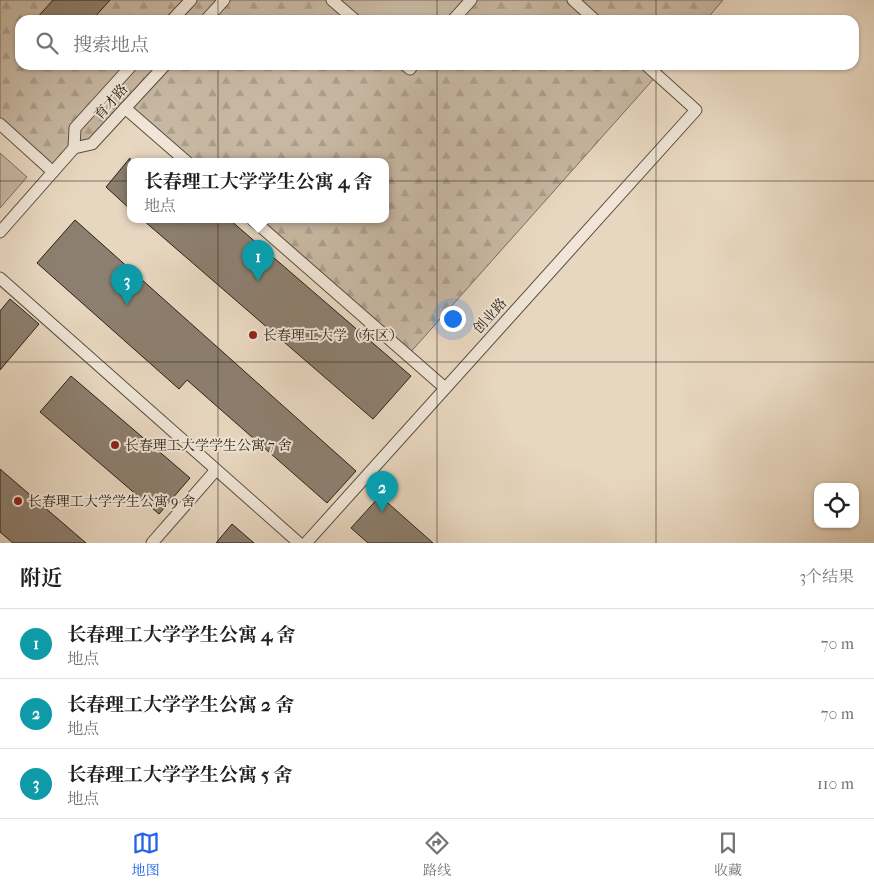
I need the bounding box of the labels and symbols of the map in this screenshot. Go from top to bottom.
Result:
street label: 育才路 [91,81,131,123]
pin: 1 [242,240,274,281]
pin: 3 [111,264,143,305]
street label: 创业路 [470,295,510,337]
your location [440,306,466,332]
place label: 长春理工大学（东区） [263,327,403,344]
marker: 长春理工大学（东区） [247,329,259,341]
place label: 长春理工大学学生公寓 7 舍 [125,437,292,454]
marker: 长春理工大学学生公寓 7 舍 [109,439,121,451]
pin: 2 [366,471,398,512]
place label: 长春理工大学学生公寓 9 舍 [28,493,195,510]
marker: 长春理工大学学生公寓 9 舍 [12,495,24,507]

